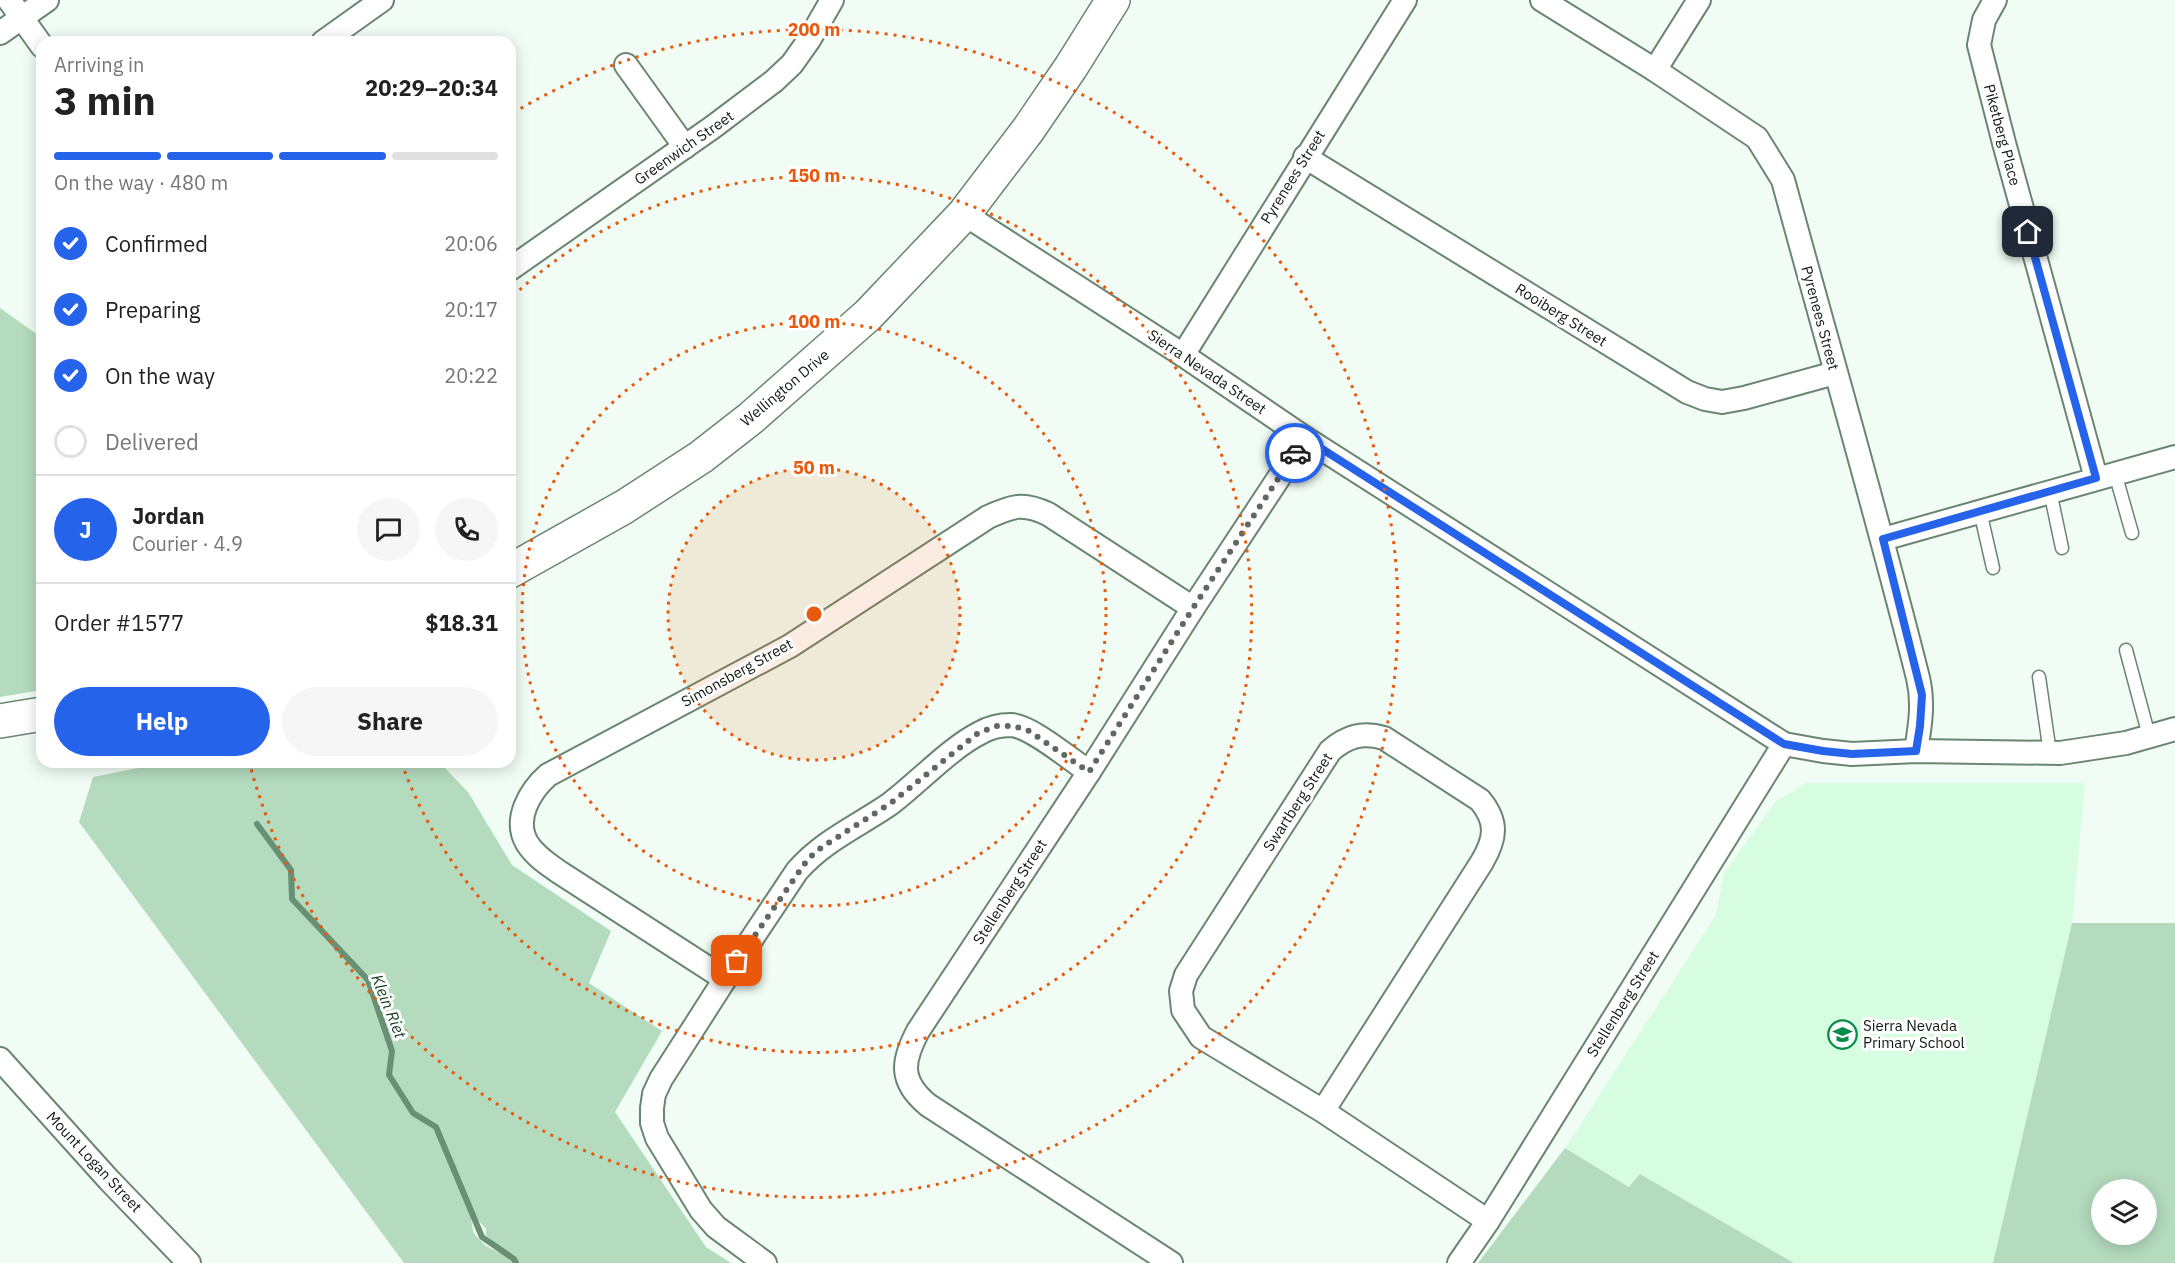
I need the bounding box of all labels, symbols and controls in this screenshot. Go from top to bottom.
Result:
text: 200 m [788,18,840,41]
text: Arriving in [54,51,144,78]
text: 20:29–20:34 [365,73,498,102]
text: 3 min [54,75,156,126]
street label: Piketberg Place [1980,82,2025,188]
street label: Greenwich Street [630,106,737,189]
street label: Pyrenees Street [1256,126,1329,227]
text: 150 m [788,164,840,187]
text: On the way · 480 m [54,169,228,196]
pin [2002,206,2053,257]
icon: home [2011,215,2044,248]
icon: check [54,227,87,260]
text: Confirmed [105,229,208,258]
text: 20:06 [444,230,498,257]
street label: Pyrenees Street [1797,264,1844,372]
street label: Rooiberg Street [1512,279,1611,350]
icon: check [54,293,87,326]
text: Preparing [105,295,200,324]
text: 20:17 [444,296,498,323]
text: 100 m [788,310,840,333]
street label: Sierra Nevada Street [1145,325,1270,418]
street label: Wellington Drive [736,345,833,430]
icon: check [54,359,87,392]
text: On the way [105,361,215,390]
text: 20:22 [444,362,498,389]
courier [1265,423,1325,483]
text: Delivered [105,427,199,456]
icon: car [1279,437,1312,470]
text: 50 m [793,456,835,479]
button: chat [357,498,420,561]
button: phone [435,498,498,561]
text: Jordan [132,501,205,530]
text: J [79,515,92,544]
text: Courier · 4.9 [132,530,243,557]
centre of rings [804,604,824,624]
text: Order #1577 [54,608,184,637]
text: $18.31 [425,608,498,637]
street label: Simonsberg Street [678,634,796,711]
button: Help [54,687,270,756]
button: Share [282,687,498,756]
street label: Swartberg Street [1259,749,1336,855]
street label: Stellenberg Street [968,836,1051,948]
pin [711,935,762,986]
icon: bag [720,944,753,977]
street label: Stellenberg Street [1582,947,1663,1060]
water label: Klein Riet [367,971,411,1042]
place label: Sierra Nevada Primary School [1863,1016,1965,1052]
school or university icon: Sierra Nevada Primary School [1826,1019,1858,1051]
street label: Mount Logan Street [43,1107,146,1216]
map controls [2091,1179,2157,1245]
button: layers [2091,1179,2157,1245]

